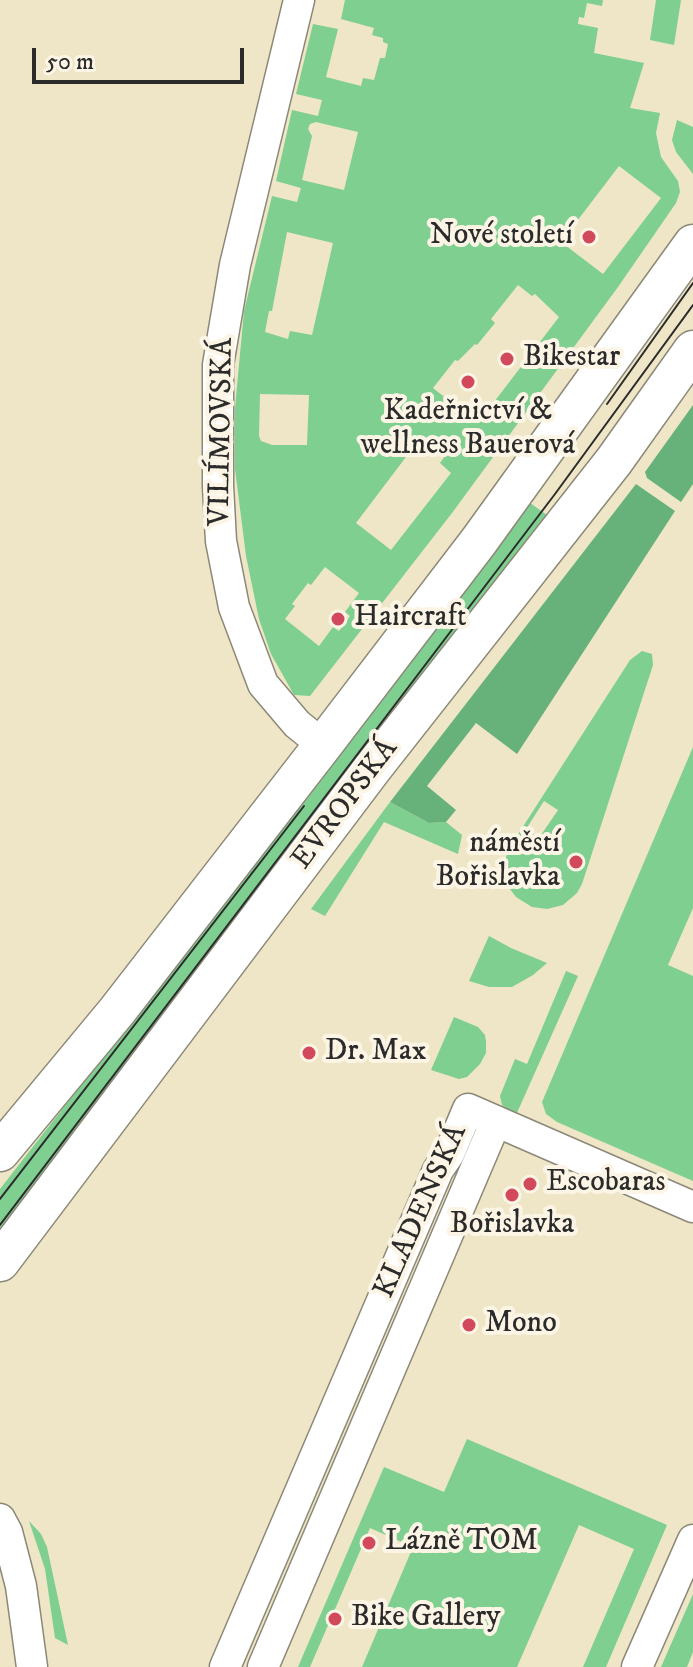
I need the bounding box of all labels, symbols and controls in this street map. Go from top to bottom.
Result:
scale bar [36,32,248,82]
text: 50 m [46,47,94,77]
place label: Nové století [430,219,573,255]
marker: Nové století [580,228,598,246]
street label: VILÍMOVSKÁ [203,338,243,526]
place label: Bikestar [523,341,620,377]
marker: Bikestar [498,350,516,368]
marker: Kadeřnictví & wellness Bauerová [459,373,477,391]
place label: Kadeřnictví & wellness Bauerová [361,395,575,466]
place label: Haircraft [354,601,467,637]
marker: Haircraft [329,610,347,628]
street label: EVROPSKÁ [285,733,407,877]
place label: náměstí Bořislavka [436,827,560,898]
marker: náměstí Bořislavka [567,853,585,871]
place label: Dr. Max [325,1035,427,1071]
marker: Dr. Max [300,1044,318,1062]
street label: KLADENSKÁ [368,1120,476,1304]
place label: Escobaras [546,1166,665,1202]
marker: Escobaras [521,1175,539,1193]
marker: Bořislavka [503,1186,521,1204]
place label: Bořislavka [450,1208,574,1244]
place label: Mono [485,1307,557,1343]
marker: Mono [460,1316,478,1334]
place label: Lázně TOM [385,1525,538,1561]
marker: Lázně TOM [360,1534,378,1552]
place label: Bike Gallery [351,1601,500,1637]
marker: Bike Gallery [326,1610,344,1628]

